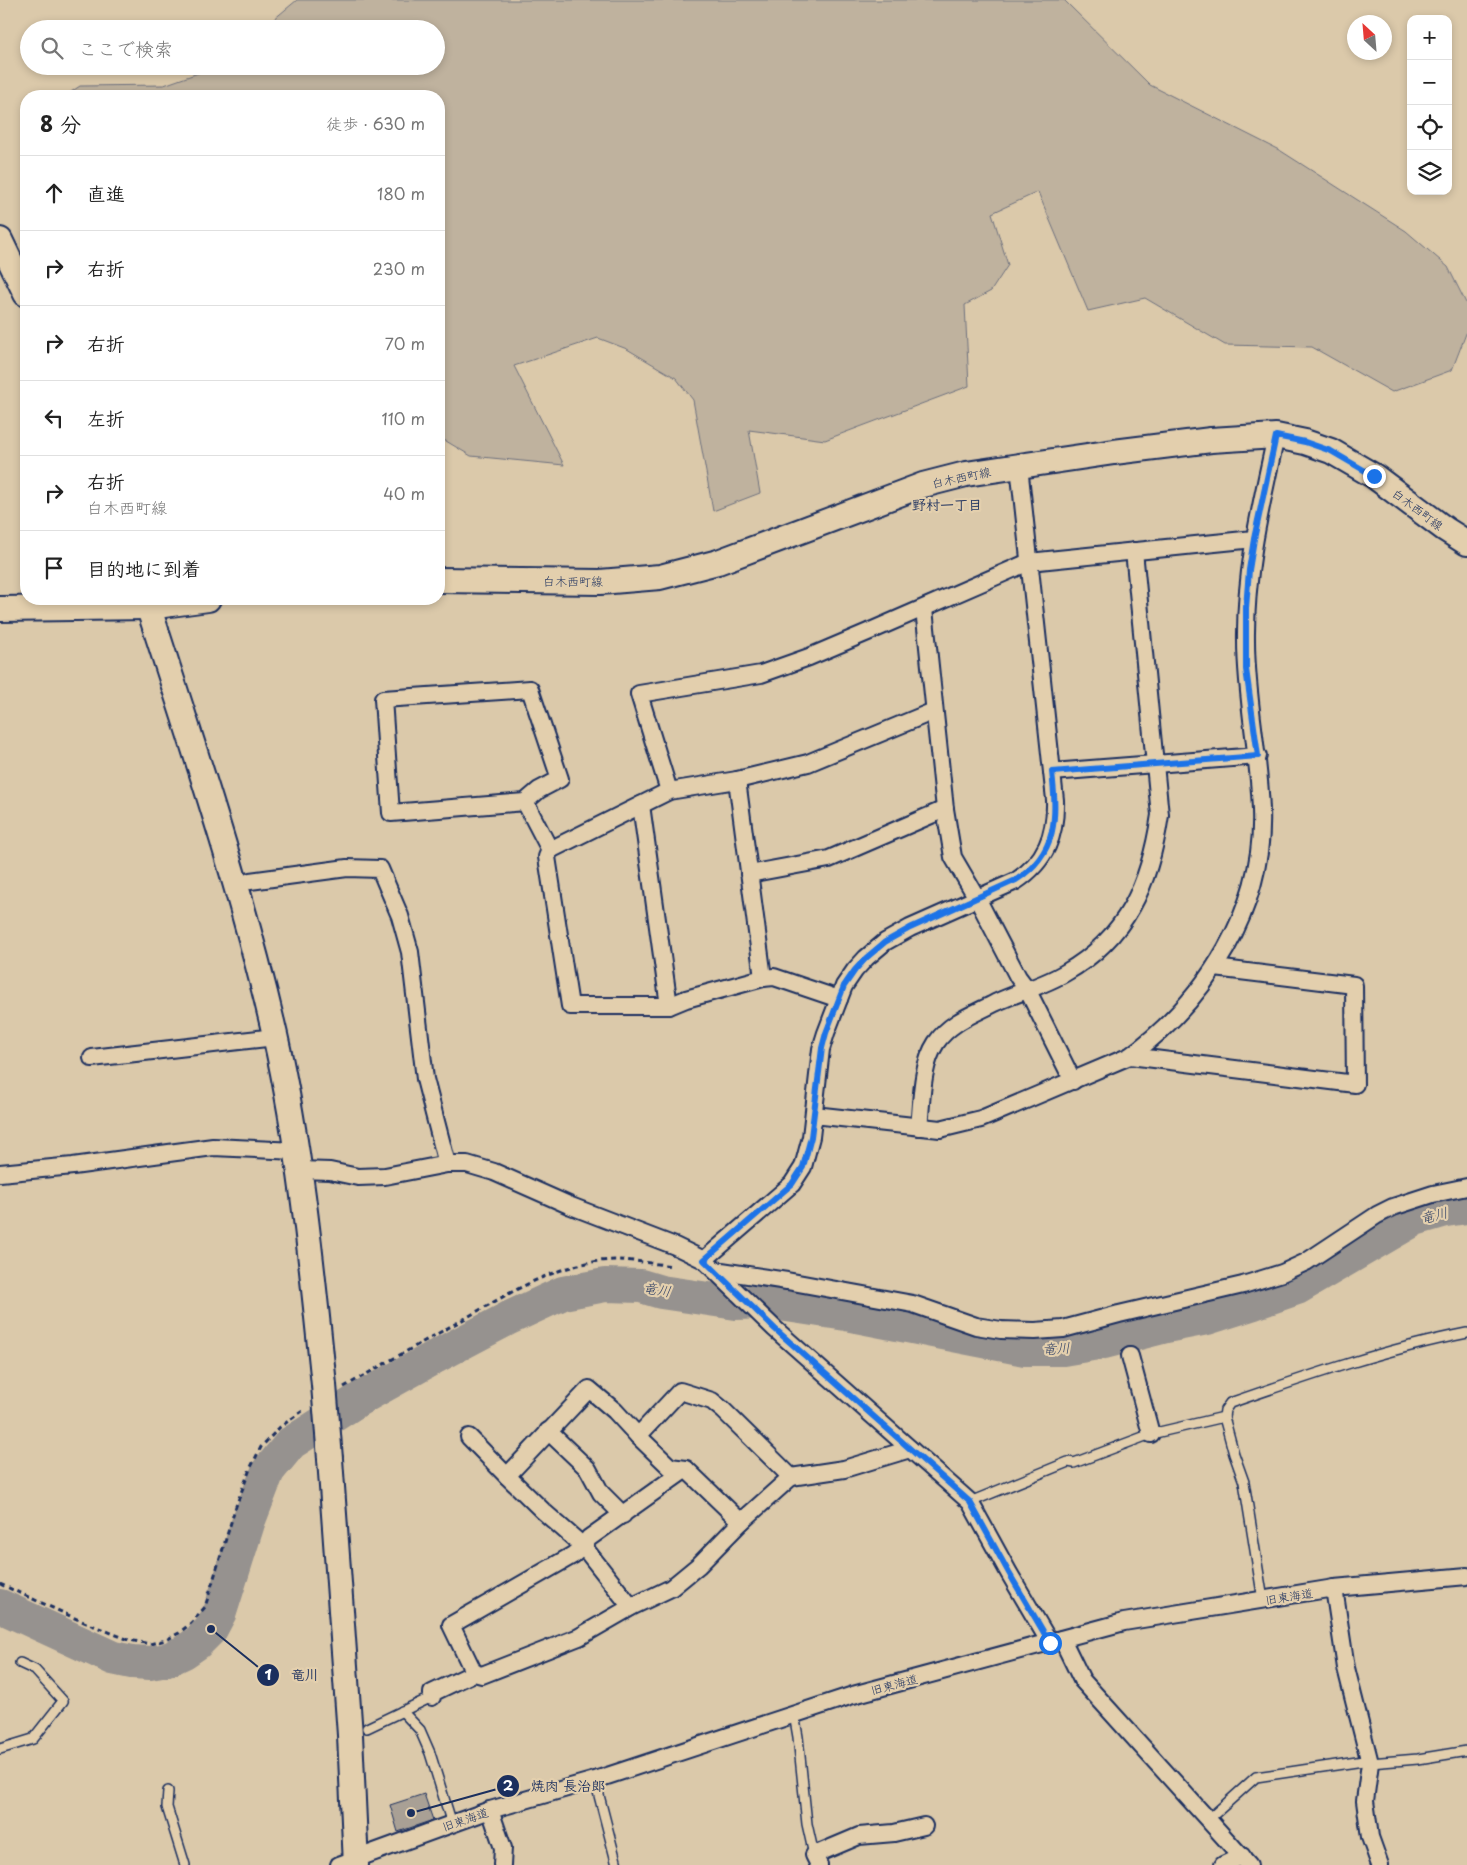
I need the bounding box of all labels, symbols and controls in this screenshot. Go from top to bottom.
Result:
north arrow [1347,15,1392,60]
map controls [1407,15,1452,195]
button: + [1407,15,1452,60]
search box [20,20,445,75]
icon: search [38,34,66,62]
text: ここで検索 [78,34,173,62]
button: − [1407,60,1452,105]
button: locate [1407,105,1452,150]
text: 8 分 [40,107,81,139]
text: 徒歩 · 630 m [326,111,425,135]
button: layers [1407,150,1452,195]
icon: ahead [40,179,68,207]
text: 直進 [87,179,125,207]
text: 180 m [377,181,425,205]
icon: right [40,254,68,282]
text: 右折 [87,254,125,282]
text: 230 m [373,256,425,280]
icon: right [40,329,68,357]
text: 右折 [87,329,125,357]
text: 70 m [385,331,425,355]
icon: left [40,404,68,432]
text: 左折 [87,404,125,432]
text: 110 m [382,406,425,430]
street label: 白木西町線 [930,462,992,492]
route end [1363,465,1386,488]
text: 右折 [87,467,125,495]
icon: right [40,479,68,507]
text: 40 m [383,481,425,505]
street label: 白木西町線 [1389,484,1447,534]
district label: 野村一丁目 [912,494,982,515]
text: 白木西町線 [87,495,167,519]
icon: arrive [40,554,68,582]
text: 目的地に到着 [87,554,201,582]
street label: 白木西町線 [543,572,603,590]
water label: 竜川 [1418,1201,1450,1229]
water label: 竜川 [642,1276,672,1302]
water label: 竜川 [1041,1337,1071,1359]
street label: 旧東海道 [1264,1583,1314,1609]
route start [1039,1632,1062,1655]
callout: 竜川 [256,1660,329,1689]
text: 1 [264,1662,272,1685]
text: 竜川 [291,1664,319,1685]
street label: 旧東海道 [868,1669,920,1699]
callout: 焼肉 長治郎 [496,1771,615,1800]
text: 2 [503,1773,514,1796]
text: 焼肉 長治郎 [531,1775,605,1796]
street label: 旧東海道 [439,1803,491,1835]

